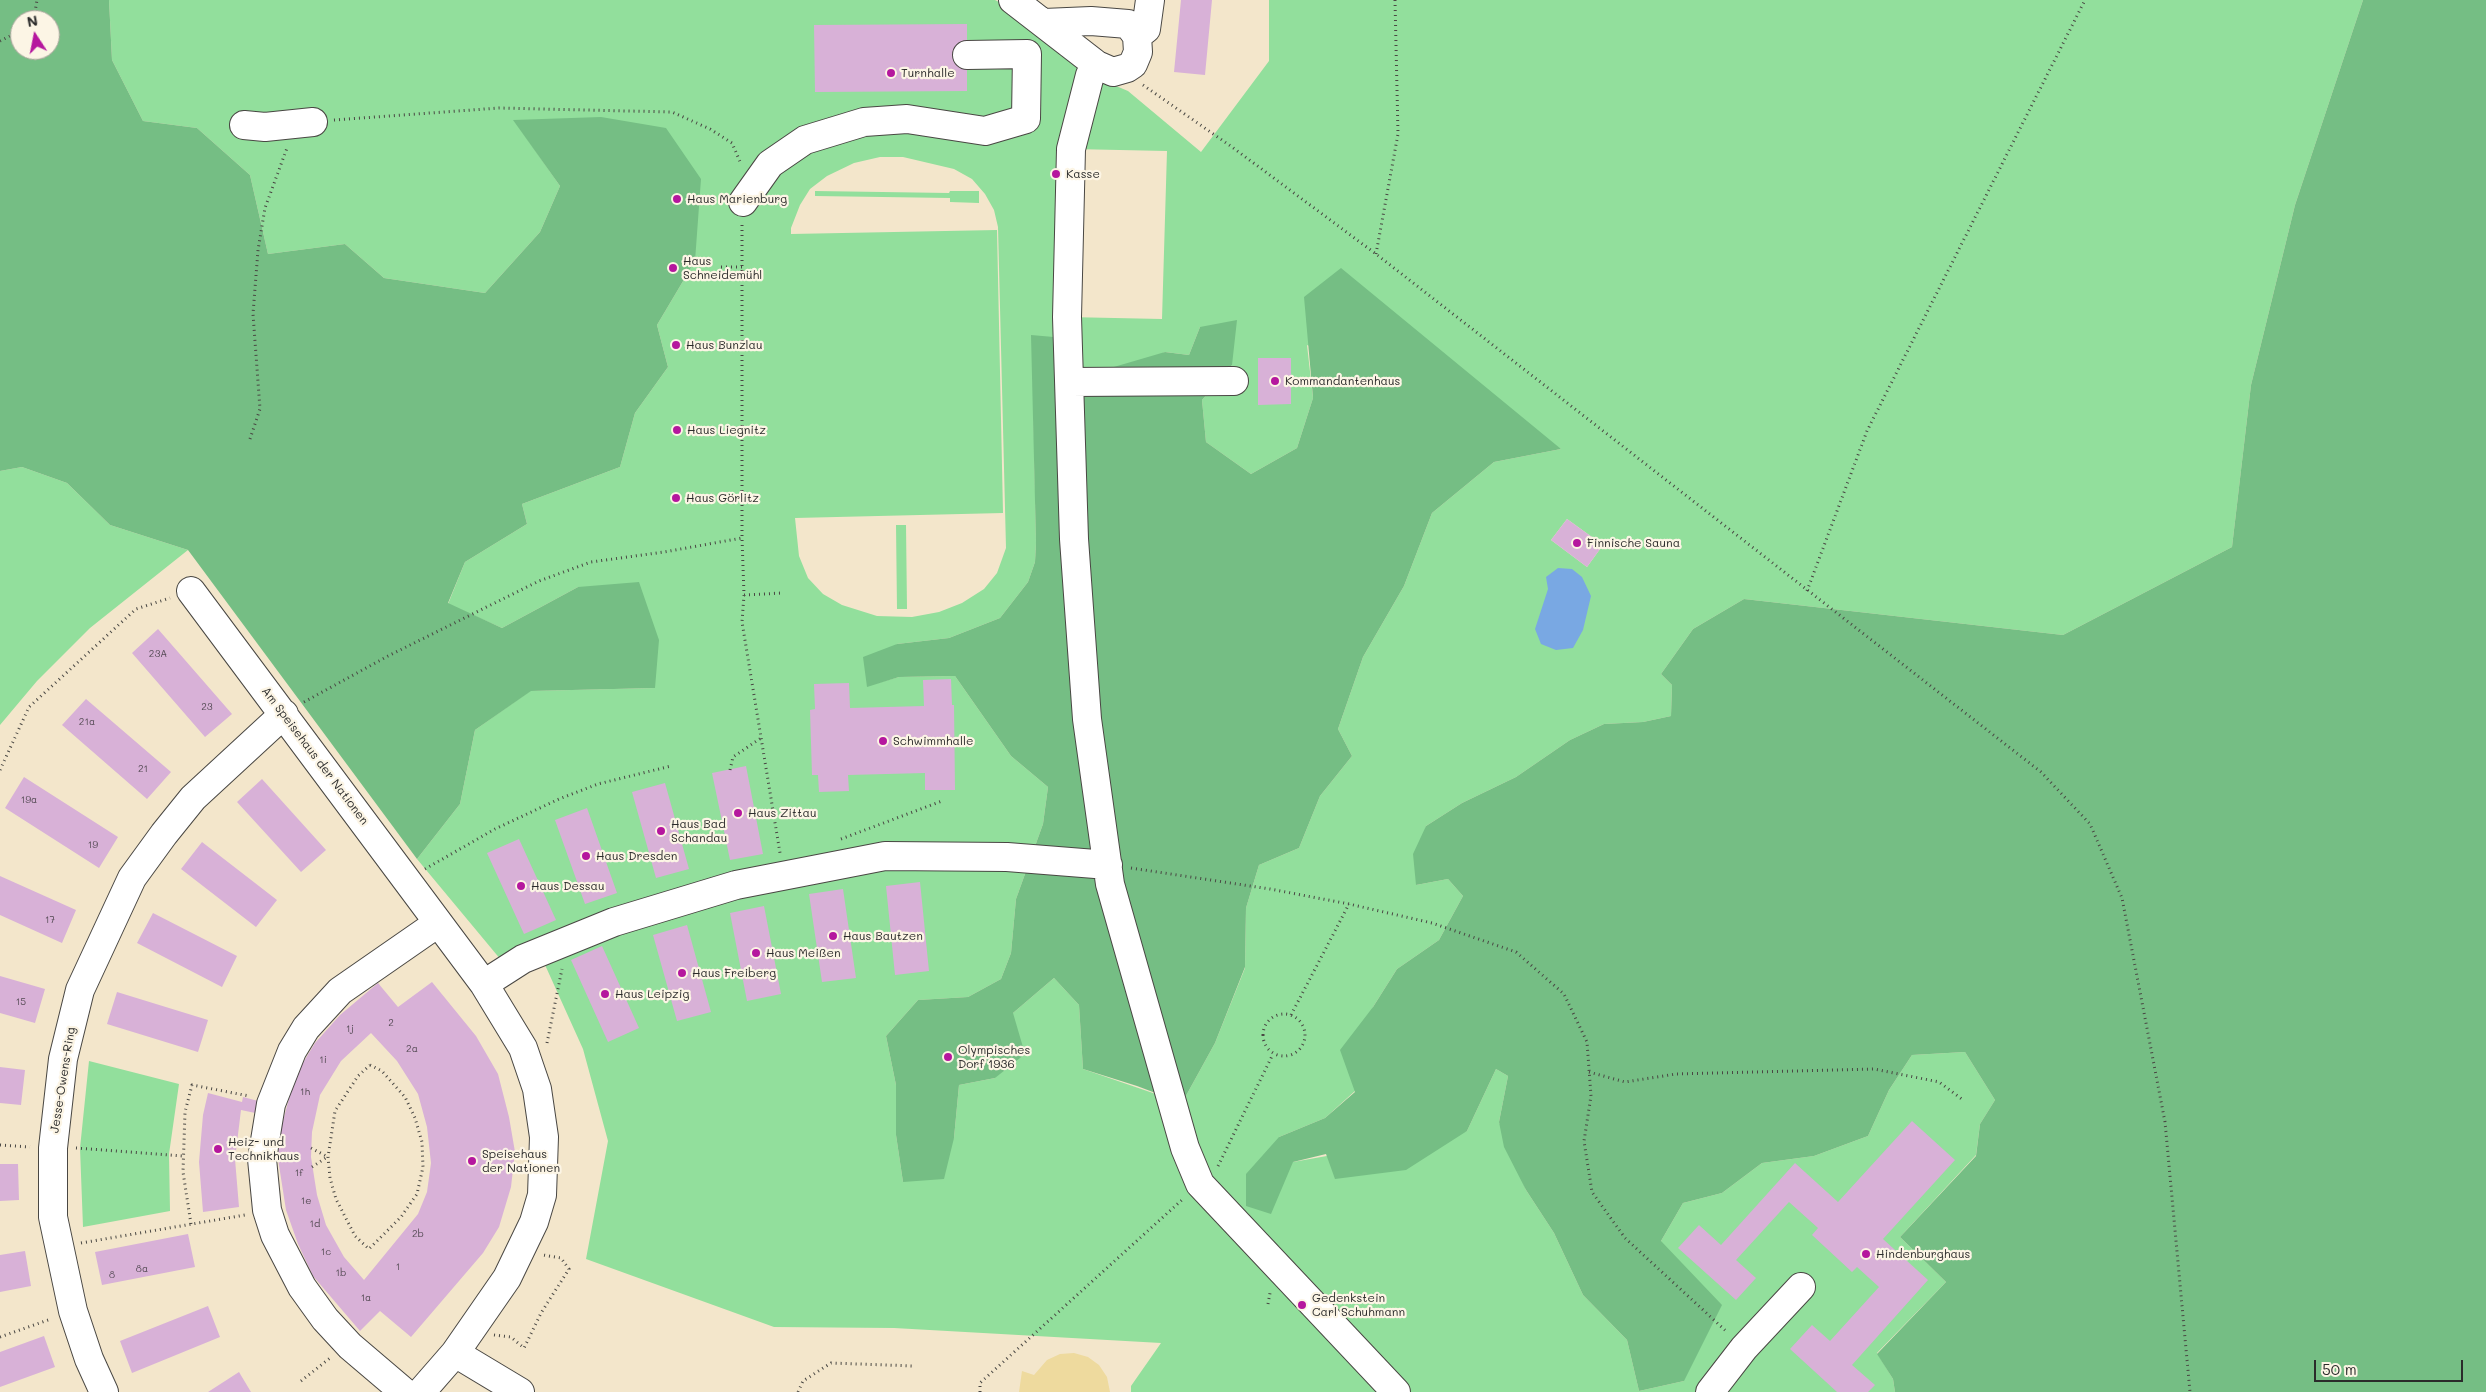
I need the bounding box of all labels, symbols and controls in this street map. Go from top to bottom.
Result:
north arrow [10,10,60,60]
text: N [25,10,39,31]
place label: Turnhalle [901,66,955,80]
marker: Turnhalle [885,67,897,79]
place label: Kasse [1066,167,1100,181]
marker: Kasse [1050,168,1062,180]
place label: Haus Marienburg [687,192,787,206]
marker: Haus Marienburg [671,193,683,205]
place label: Haus Schneidemühl [683,254,762,282]
marker: Haus Schneidemühl [667,262,679,274]
place label: Haus Bunzlau [686,338,763,352]
marker: Haus Bunzlau [670,339,682,351]
place label: Kommandantenhaus [1285,374,1400,388]
marker: Kommandantenhaus [1269,375,1281,387]
place label: Haus Liegnitz [687,423,766,437]
marker: Haus Liegnitz [671,424,683,436]
place label: Haus Görlitz [686,491,759,505]
marker: Haus Görlitz [670,492,682,504]
place label: Finnische Sauna [1587,536,1680,550]
marker: Finnische Sauna [1571,537,1583,549]
house number: 23A [149,648,167,660]
street label: Am Speisehaus der Nationen [258,684,372,828]
house number: 23 [201,701,213,713]
house number: 21a [79,716,95,728]
place label: Schwimmhalle [893,734,973,748]
marker: Schwimmhalle [877,735,889,747]
house number: 21 [138,763,148,775]
house number: 19a [21,794,37,806]
place label: Haus Zittau [748,806,817,820]
marker: Haus Zittau [732,807,744,819]
place label: Haus Bad Schandau [671,817,727,845]
marker: Haus Bad Schandau [655,825,667,837]
house number: 19 [88,839,98,851]
place label: Haus Dresden [596,849,677,863]
marker: Haus Dresden [580,850,592,862]
place label: Haus Dessau [531,879,605,893]
marker: Haus Dessau [515,880,527,892]
house number: 17 [45,914,55,926]
place label: Haus Bautzen [843,929,923,943]
marker: Haus Bautzen [827,930,839,942]
place label: Haus Meißen [766,946,841,960]
marker: Haus Meißen [750,947,762,959]
place label: Haus Freiberg [692,966,776,980]
marker: Haus Freiberg [676,967,688,979]
place label: Haus Leipzig [615,987,689,1001]
marker: Haus Leipzig [599,988,611,1000]
house number: 15 [16,996,26,1008]
house number: 2 [388,1017,394,1029]
house number: 1j [346,1023,354,1035]
street label: Jesse-Owens-Ring [48,1026,78,1134]
house number: 2a [406,1043,418,1055]
place label: Olympisches Dorf 1936 [958,1043,1030,1071]
marker: Olympisches Dorf 1936 [942,1051,954,1063]
house number: 1i [319,1054,327,1066]
house number: 1h [300,1086,310,1098]
place label: Heiz- und Technikhaus [228,1135,299,1163]
marker: Heiz- und Technikhaus [212,1143,224,1155]
place label: Speisehaus der Nationen [482,1147,560,1175]
marker: Speisehaus der Nationen [466,1155,478,1167]
house number: 1f [295,1167,303,1179]
house number: 1e [301,1195,311,1207]
house number: 1d [310,1218,320,1230]
house number: 2b [412,1228,424,1240]
house number: 1c [321,1246,331,1258]
place label: Hindenburghaus [1876,1247,1970,1261]
marker: Hindenburghaus [1860,1248,1872,1260]
house number: 1 [396,1261,400,1273]
house number: 8a [136,1263,148,1275]
house number: 1b [336,1267,346,1279]
house number: 8 [109,1269,115,1281]
place label: Gedenkstein Carl Schuhmann [1312,1291,1405,1319]
house number: 1a [361,1292,371,1304]
marker: Gedenkstein Carl Schuhmann [1296,1299,1308,1311]
scale bar [2316,1350,2465,1382]
text: 50 m [2322,1359,2357,1379]

